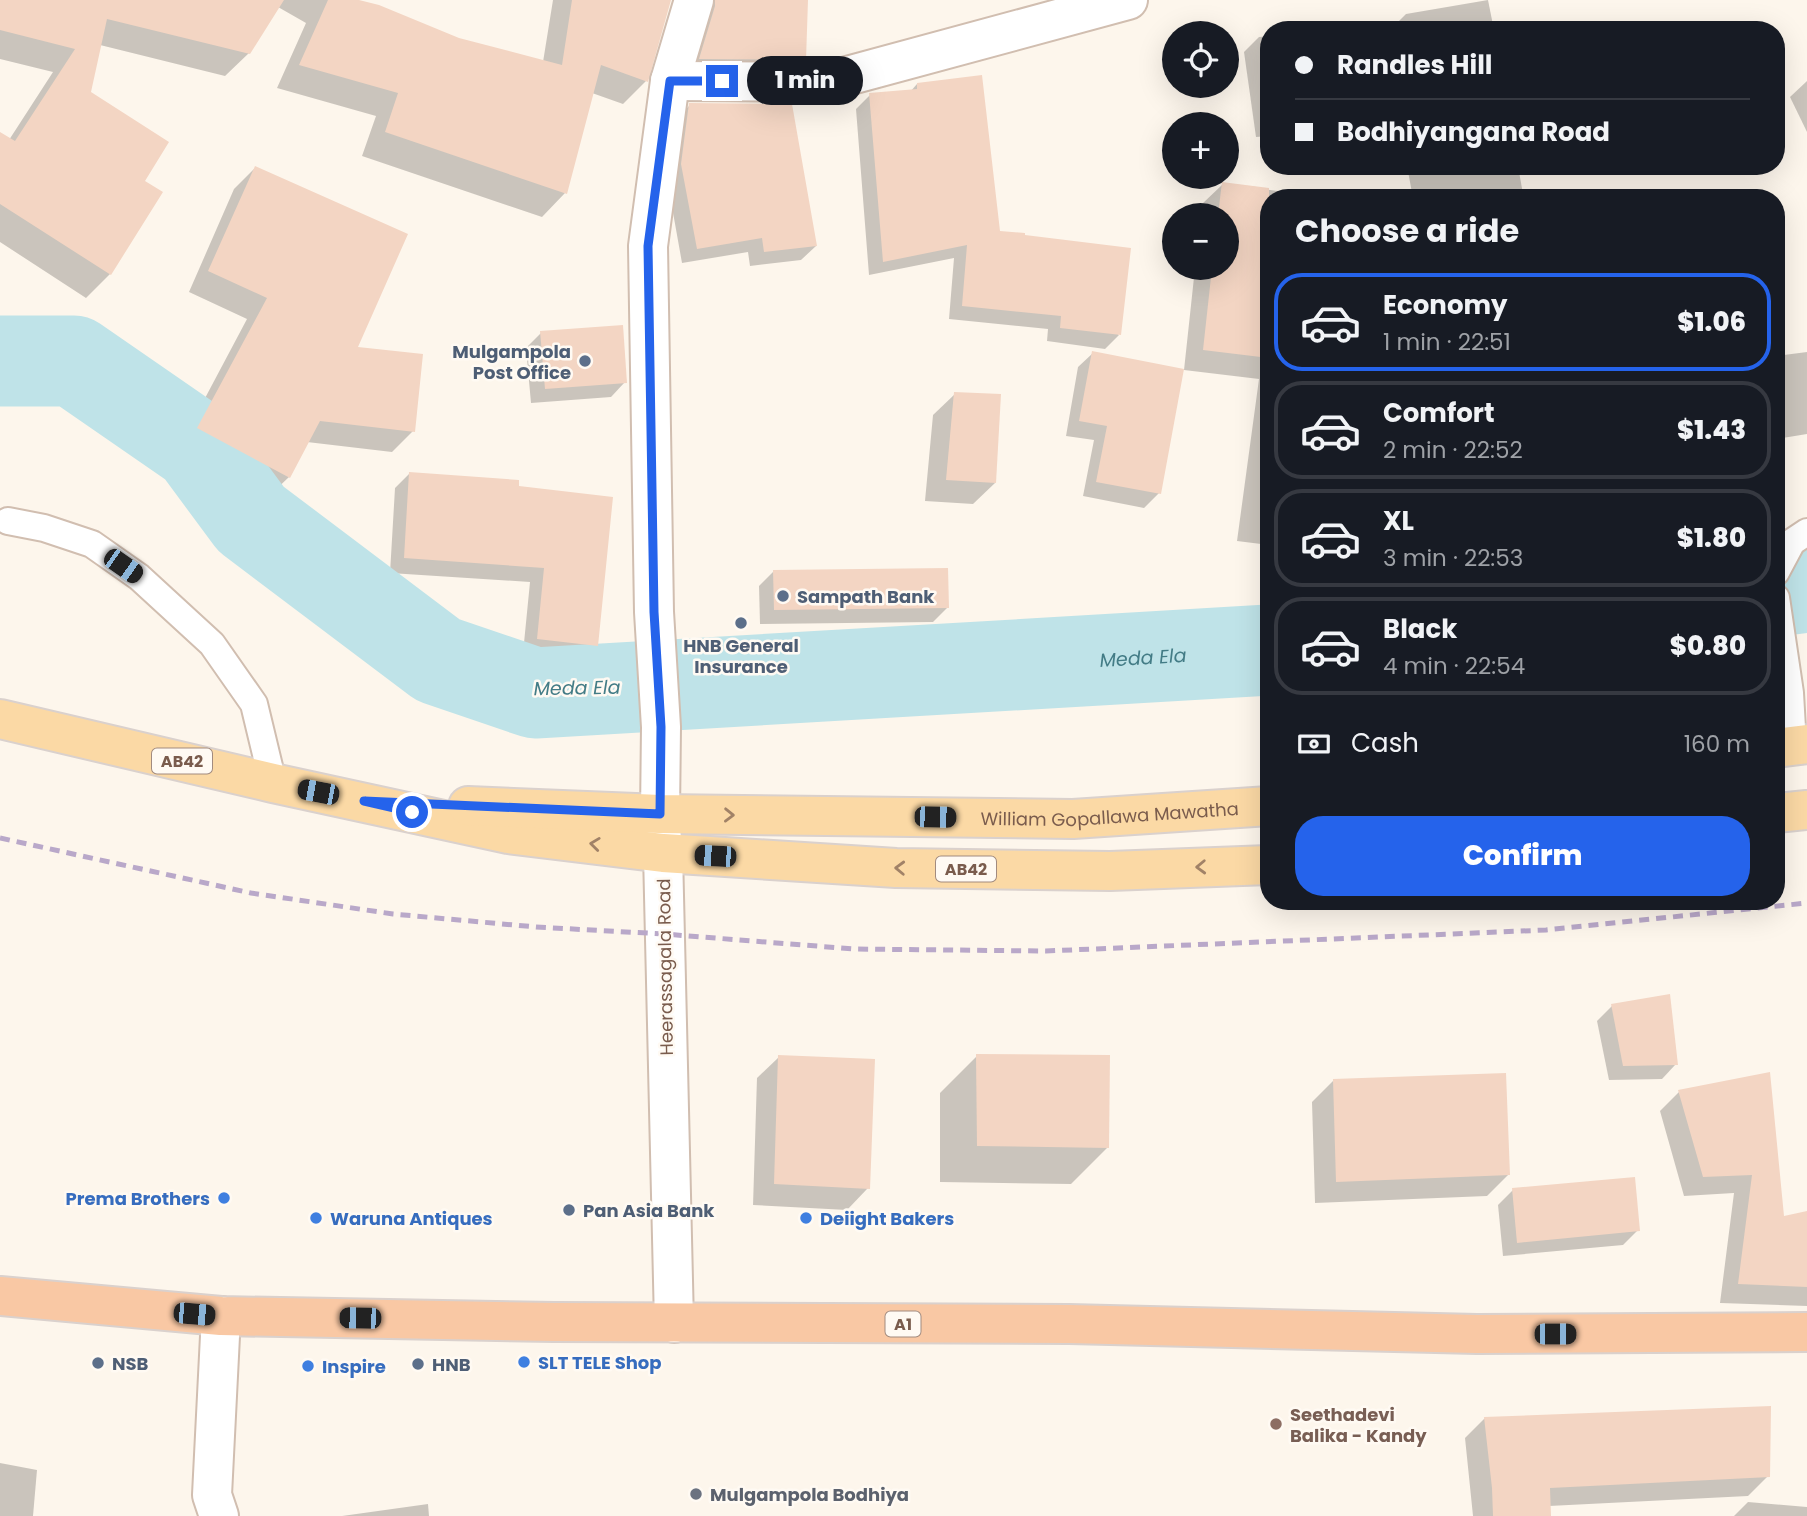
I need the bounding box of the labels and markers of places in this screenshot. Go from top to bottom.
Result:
place label: Mulgampola Post Office [452,339,571,385]
marker: Mulgampola Post Office [577,353,593,369]
place label: Sampath Bank [797,584,935,609]
marker: Sampath Bank [775,588,791,604]
marker: HNB General Insurance [733,615,749,631]
place label: HNB General Insurance [683,633,799,679]
place label: Prema Brothers [66,1186,210,1211]
marker: Prema Brothers [216,1190,232,1206]
place label: Pan Asia Bank [583,1198,715,1223]
marker: Pan Asia Bank [561,1202,577,1218]
place label: Waruna Antiques [330,1206,493,1231]
place label: Deiight Bakers [820,1206,954,1231]
marker: Waruna Antiques [308,1210,324,1226]
marker: Deiight Bakers [798,1210,814,1226]
place label: SLT TELE Shop [538,1350,662,1375]
place label: NSB [112,1351,149,1376]
place label: HNB [432,1352,471,1377]
place label: Inspire [322,1354,386,1379]
marker: SLT TELE Shop [516,1354,532,1370]
marker: NSB [90,1355,106,1371]
marker: HNB [410,1356,426,1372]
marker: Inspire [300,1358,316,1374]
place label: Seethadevi Balika - Kandy [1290,1402,1427,1448]
marker: Seethadevi Balika - Kandy [1268,1416,1284,1432]
place label: Mulgampola Bodhiya [710,1482,909,1507]
marker: Mulgampola Bodhiya [688,1486,704,1502]

